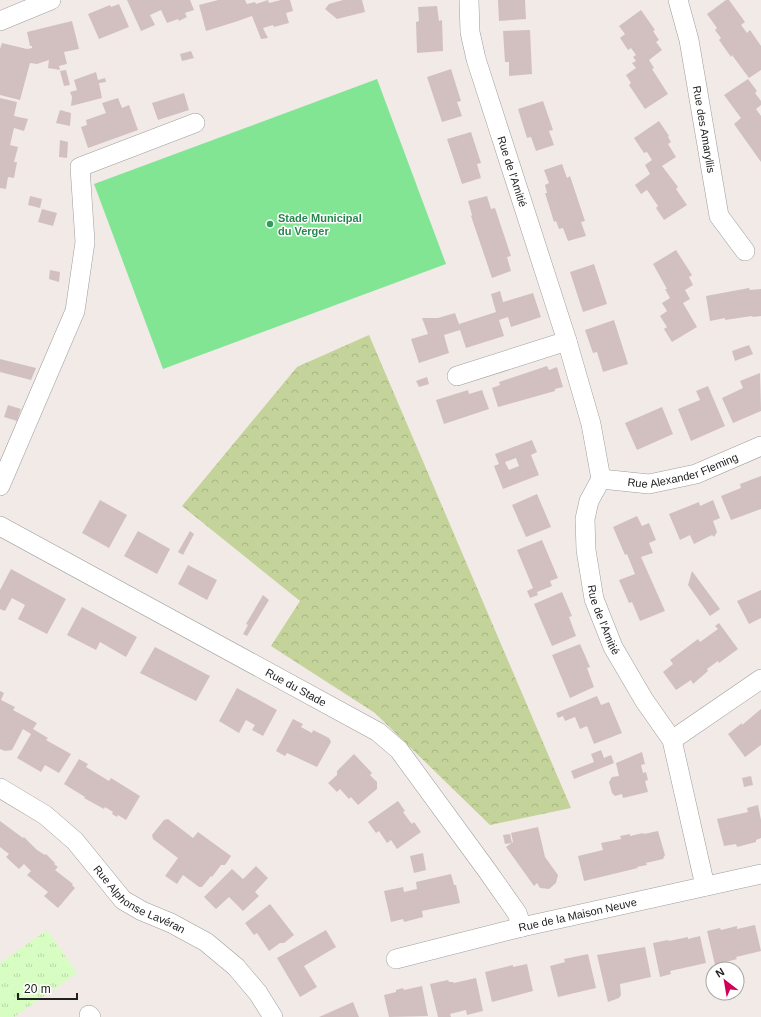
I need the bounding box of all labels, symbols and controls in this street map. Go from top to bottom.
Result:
street label: Rue des Amaryllis [691,85,718,174]
street label: Rue de l'Amitié [495,135,529,209]
place label: Stade Municipal du Verger [278,212,362,237]
marker: Stade Municipal du Verger [265,219,275,229]
street label: Rue Alexander Fleming [627,451,740,490]
street label: Rue de l'Amitié [586,584,622,657]
street label: Rue du Stade [263,666,328,709]
street label: Rue Alphonse Lavéran [91,863,187,935]
street label: Rue de la Maison Neuve [517,896,638,934]
north arrow [705,961,745,1001]
text: N [713,965,726,980]
scale bar [18,975,77,1001]
text: 20 m [24,982,51,996]

